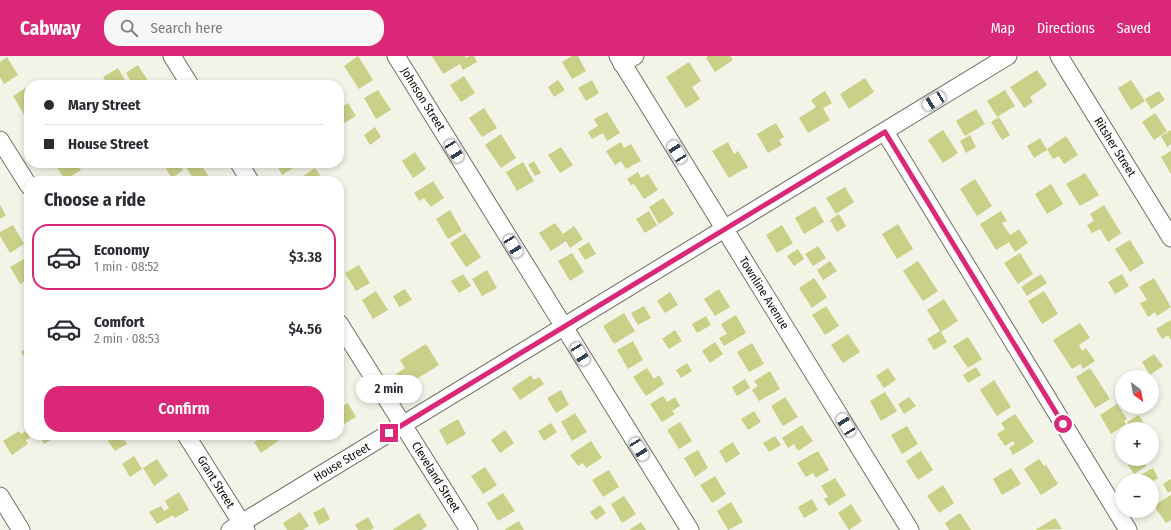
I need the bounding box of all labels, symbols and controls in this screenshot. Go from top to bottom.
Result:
search box [104,10,384,46]
text: Cabway [20,17,80,40]
icon: search [118,17,140,39]
text: Search here [150,19,223,37]
text: Map [991,20,1015,37]
text: Directions [1037,20,1095,37]
text: Saved [1117,20,1151,37]
street label: Johnson Street [398,65,448,133]
car [921,90,947,112]
text: Mary Street [68,96,141,114]
street label: Ritsher Street [1091,115,1139,179]
text: House Street [68,135,149,153]
car [443,138,465,164]
car [666,139,688,165]
text: Choose a ride [44,189,146,211]
car [502,233,524,259]
icon: car [46,239,82,275]
text: Economy [94,241,149,259]
text: $3.38 [289,248,322,266]
street label: Townline Avenue [736,254,792,332]
text: 1 min · 08:52 [94,259,159,274]
icon: car [46,311,82,347]
text: Comfort [94,313,145,331]
text: $4.56 [288,320,322,338]
text: 2 min · 08:53 [94,331,160,346]
car [569,341,591,367]
north arrow [1115,370,1159,414]
map controls [1115,370,1159,518]
callout: 2 min [356,375,422,403]
text: 2 min [375,381,403,396]
button: Confirm [44,386,324,432]
car [835,412,857,438]
route start [1054,415,1072,433]
button: + [1115,422,1159,466]
route end [380,424,398,442]
car [628,436,650,462]
street label: Cleveland Street [409,439,463,515]
street label: House Street [311,440,373,484]
street label: Grant Street [194,453,238,511]
button: − [1115,474,1159,518]

